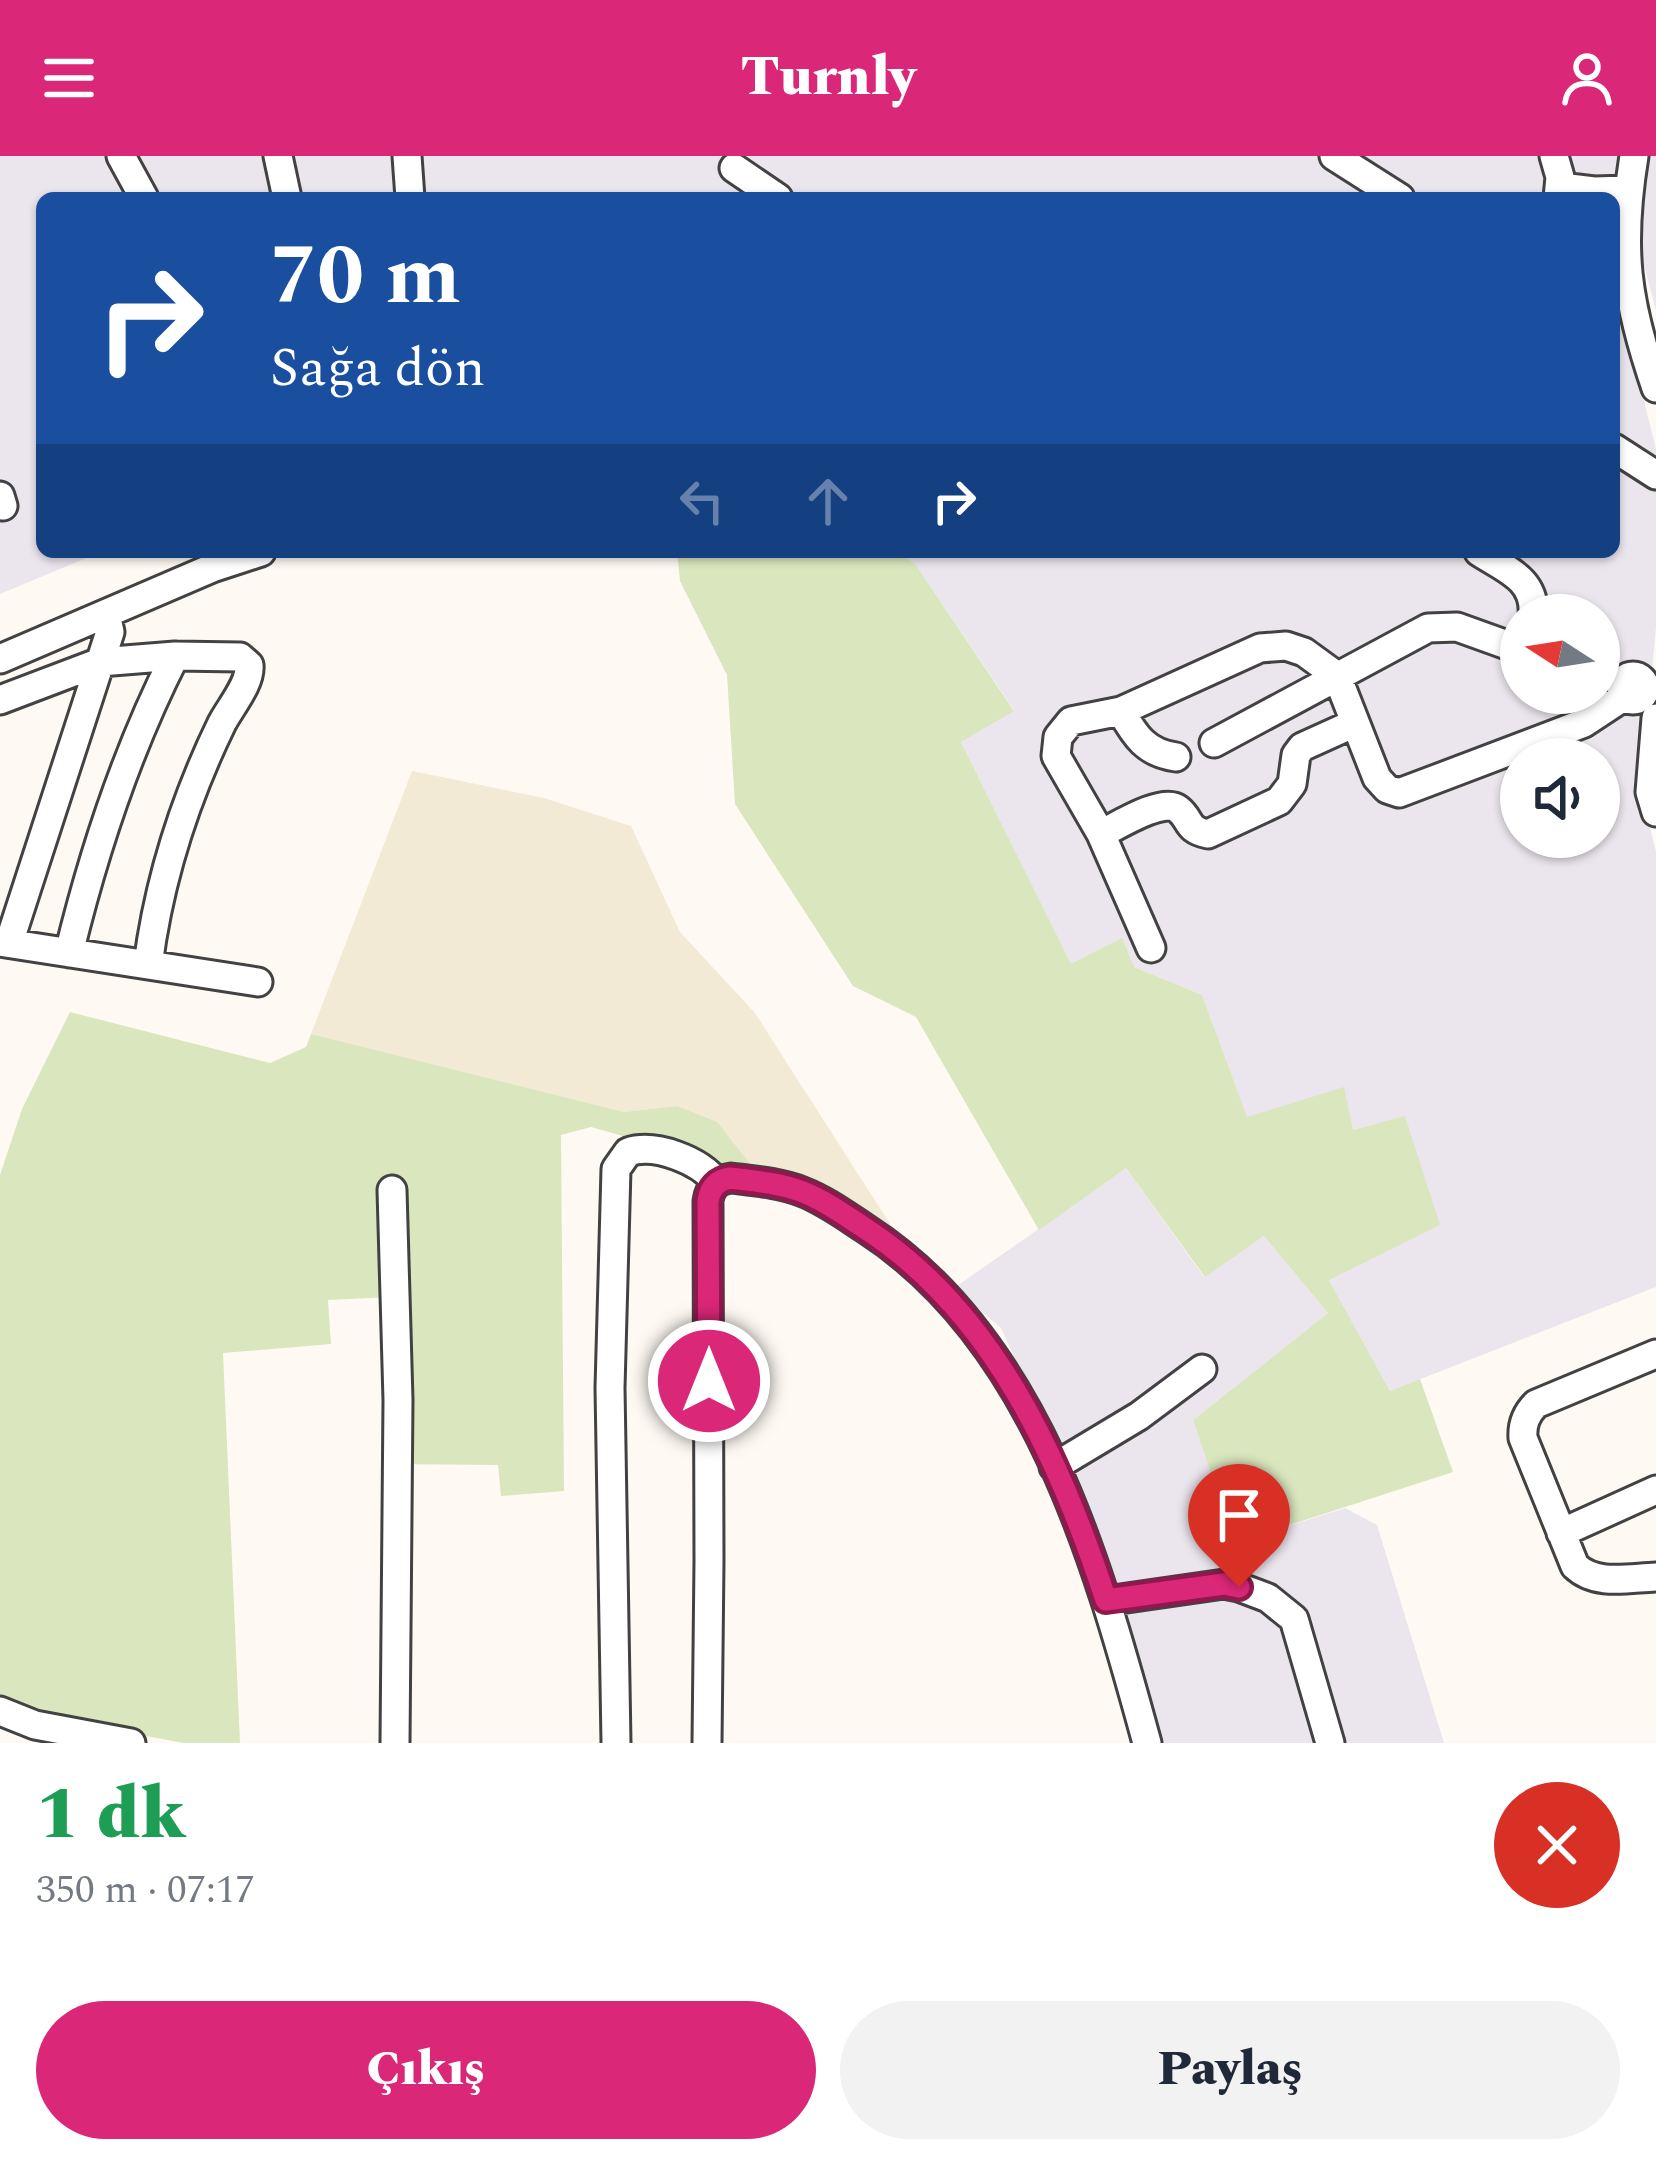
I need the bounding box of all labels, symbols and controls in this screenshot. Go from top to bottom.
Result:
text: Turnly [741,37,915,119]
icon: menu [36,45,102,111]
icon: person [1554,45,1620,111]
text: 70 m [270,213,461,341]
icon: right [72,240,228,396]
text: Sağa dön [270,328,486,410]
icon: left [669,468,735,534]
icon: ahead [795,468,861,534]
icon: right [921,468,987,534]
north arrow [1500,594,1620,714]
map controls [1500,594,1620,858]
button: sound [1500,738,1620,858]
position arrow [646,1318,772,1444]
pin [1188,1464,1290,1587]
icon: arrive [1206,1482,1272,1548]
text: 1 dk [36,1761,186,1870]
button: close [1494,1782,1620,1908]
text: 350 m · 07:17 [36,1861,255,1920]
button: Çıkış [36,2001,816,2139]
button: Paylaş [840,2001,1620,2139]

